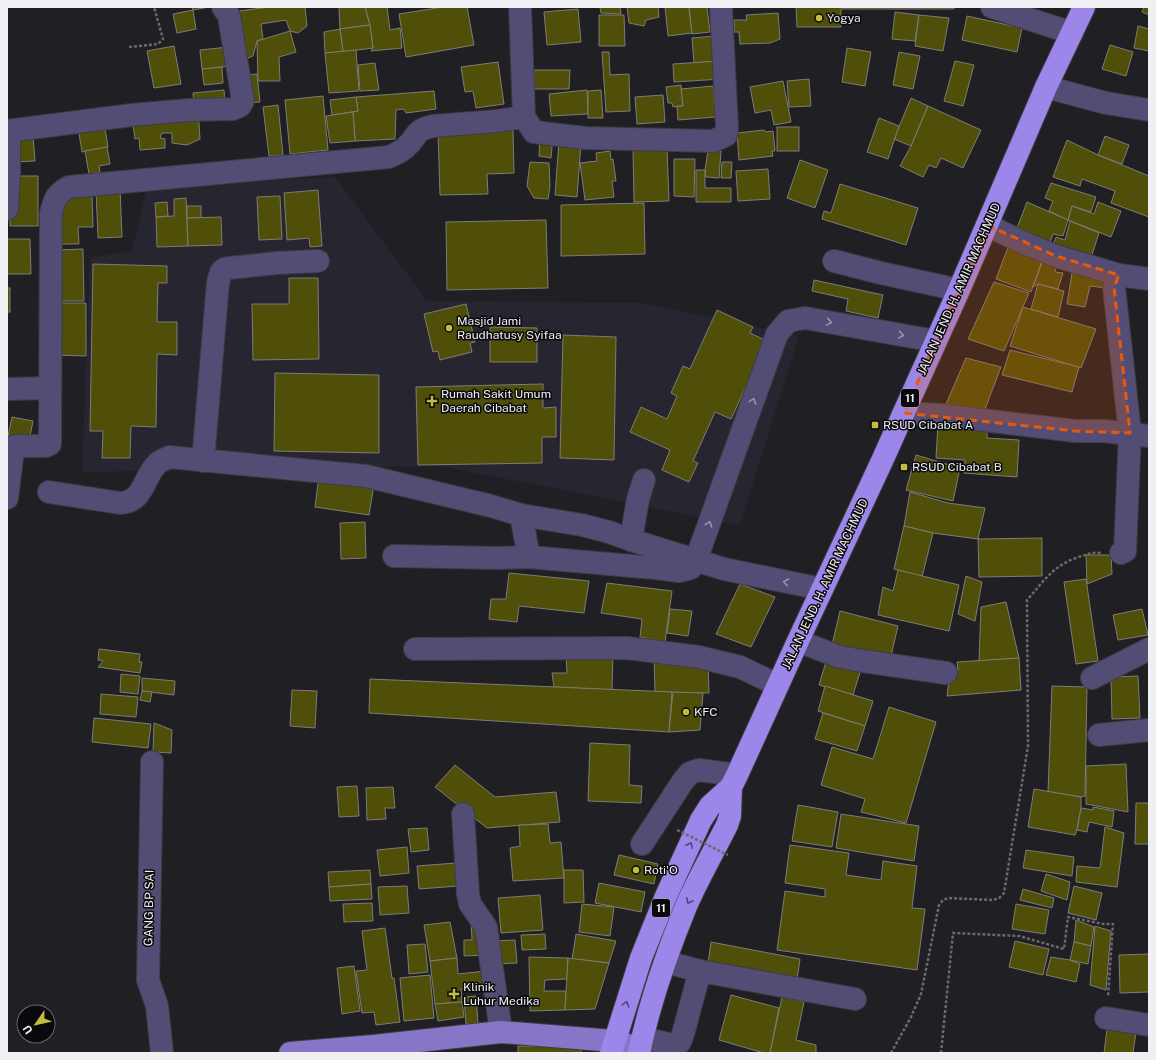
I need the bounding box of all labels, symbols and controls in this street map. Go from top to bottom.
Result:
place label: Yogya [827,11,861,25]
marker: Yogya [814,13,824,23]
street label: JALAN JEND. H. AMIR MACHMUD [915,201,1003,377]
place label: Masjid Jami Raudhatusy Syifaa [457,314,562,342]
one-way arrow [826,317,832,326]
marker: Masjid Jami Raudhatusy Syifaa [444,323,454,333]
one-way arrow [898,330,904,339]
place label: Rumah Sakit Umum Daerah Cibabat [441,387,551,415]
road number: 11 [901,389,919,407]
marker: Rumah Sakit Umum Daerah Cibabat [426,395,438,407]
one-way arrow [748,398,757,405]
place label: RSUD Cibabat A [883,418,974,432]
marker: RSUD Cibabat A [870,420,880,430]
place label: RSUD Cibabat B [912,460,1002,474]
marker: RSUD Cibabat B [899,462,909,472]
street label: JALAN JEND. H. AMIR MACHMUD [779,496,871,672]
one-way arrow [705,520,713,527]
one-way arrow [783,578,789,587]
place label: KFC [694,705,718,719]
marker: KFC [681,707,691,717]
one-way arrow [685,841,693,849]
place label: Roti'O [644,863,678,877]
marker: Roti'O [631,865,641,875]
street label: GANG BP SAI [141,870,157,946]
one-way arrow [686,896,694,904]
road number: 11 [652,899,670,917]
place label: Klinik Luhur Medika [463,980,539,1008]
marker: Klinik Luhur Medika [448,988,460,1000]
one-way arrow [621,1001,630,1008]
north arrow [16,1004,56,1044]
text: U [20,1023,35,1036]

